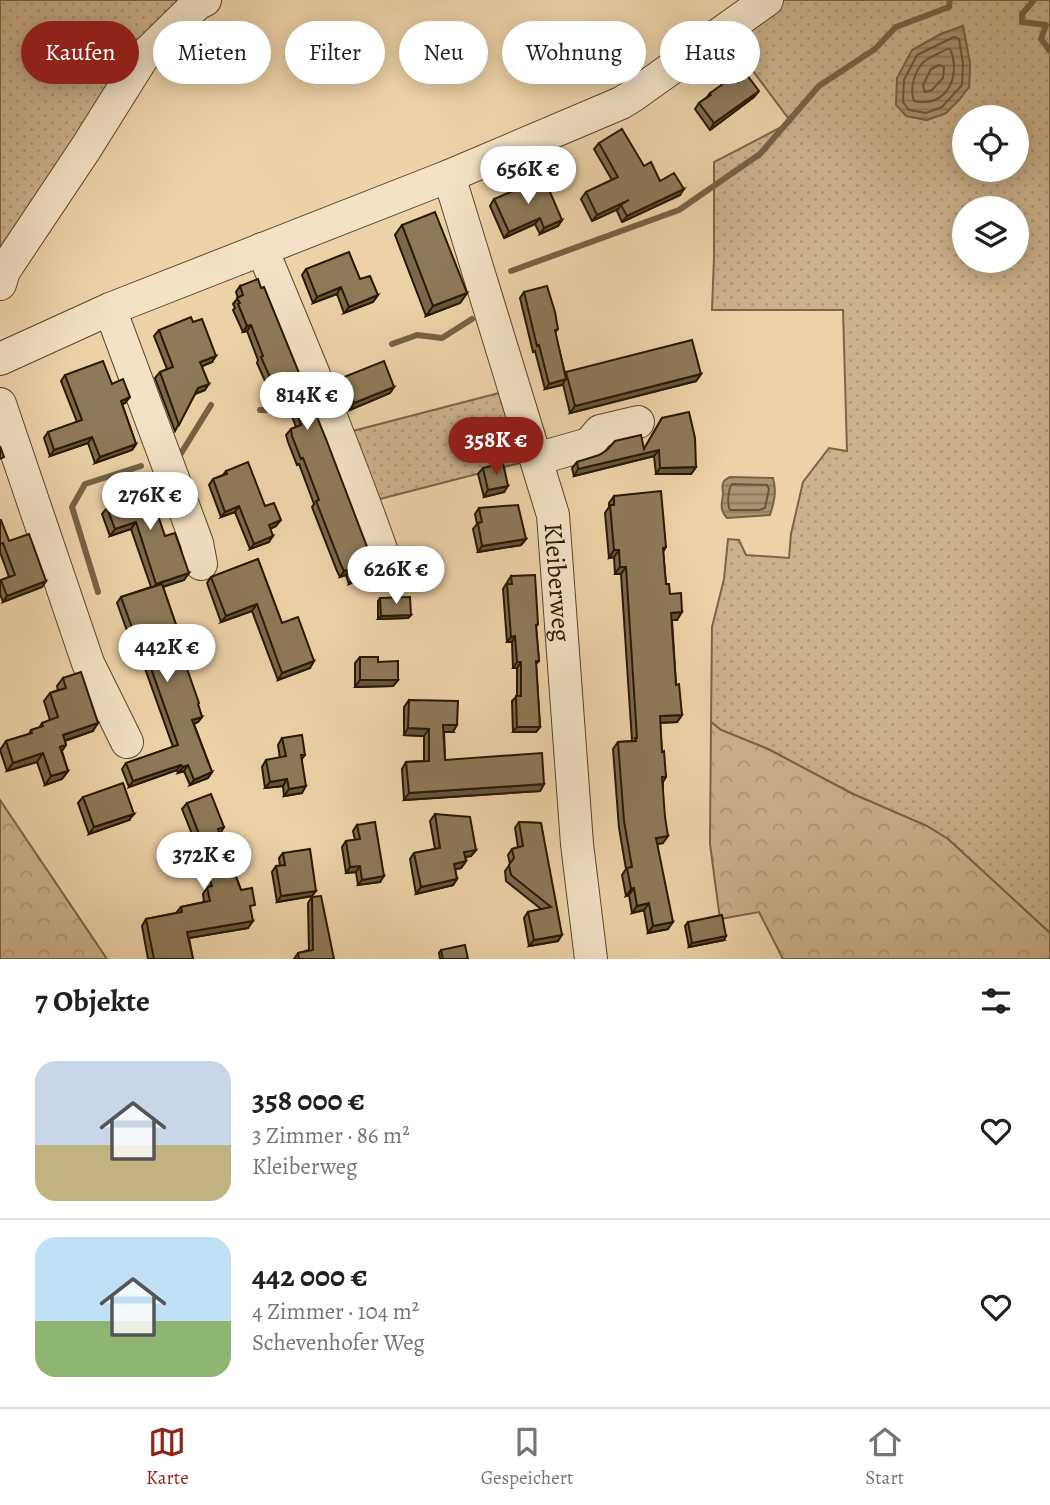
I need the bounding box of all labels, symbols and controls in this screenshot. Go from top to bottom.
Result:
chip: Kaufen [21,21,139,84]
chip: Mieten [153,21,271,84]
chip: Filter [285,21,385,84]
chip: Neu [399,21,488,84]
chip: Wohnung [502,21,646,84]
chip: Haus [660,21,760,84]
map controls [952,105,1029,273]
button: locate [952,105,1029,182]
pin: 656K € [471,146,585,206]
text: 656K € [496,153,560,184]
button: layers [952,196,1029,273]
pin: 814K € [250,372,364,432]
text: 814K € [276,379,338,410]
pin: 358K € [439,418,553,477]
text: 358K € [464,424,528,455]
pin: 276K € [93,472,207,532]
text: 276K € [118,479,182,510]
street label: Kleiberweg [536,521,580,643]
pin: 626K € [339,546,453,606]
text: 626K € [364,553,428,584]
pin: 442K € [110,624,224,684]
text: 442K € [134,631,200,662]
pin: 372K € [147,832,261,892]
text: 372K € [172,839,236,870]
text: 7 Objekte [35,981,150,1021]
icon: filters [977,982,1015,1020]
text: 358 000 € [252,1080,365,1120]
icon: home [91,1089,175,1173]
icon: heart [977,1112,1015,1150]
text: 3 Zimmer · 86 m² [252,1120,410,1151]
text: Kleiberweg [252,1151,357,1182]
text: 442 000 € [252,1256,368,1296]
icon: home [91,1265,175,1349]
icon: heart [977,1288,1015,1326]
text: 4 Zimmer · 104 m² [252,1296,419,1327]
text: Schevenhofer Weg [252,1327,425,1358]
tab: Karte [146,1423,189,1491]
tab: Gespeichert [481,1423,573,1491]
tab: Start [865,1423,904,1491]

